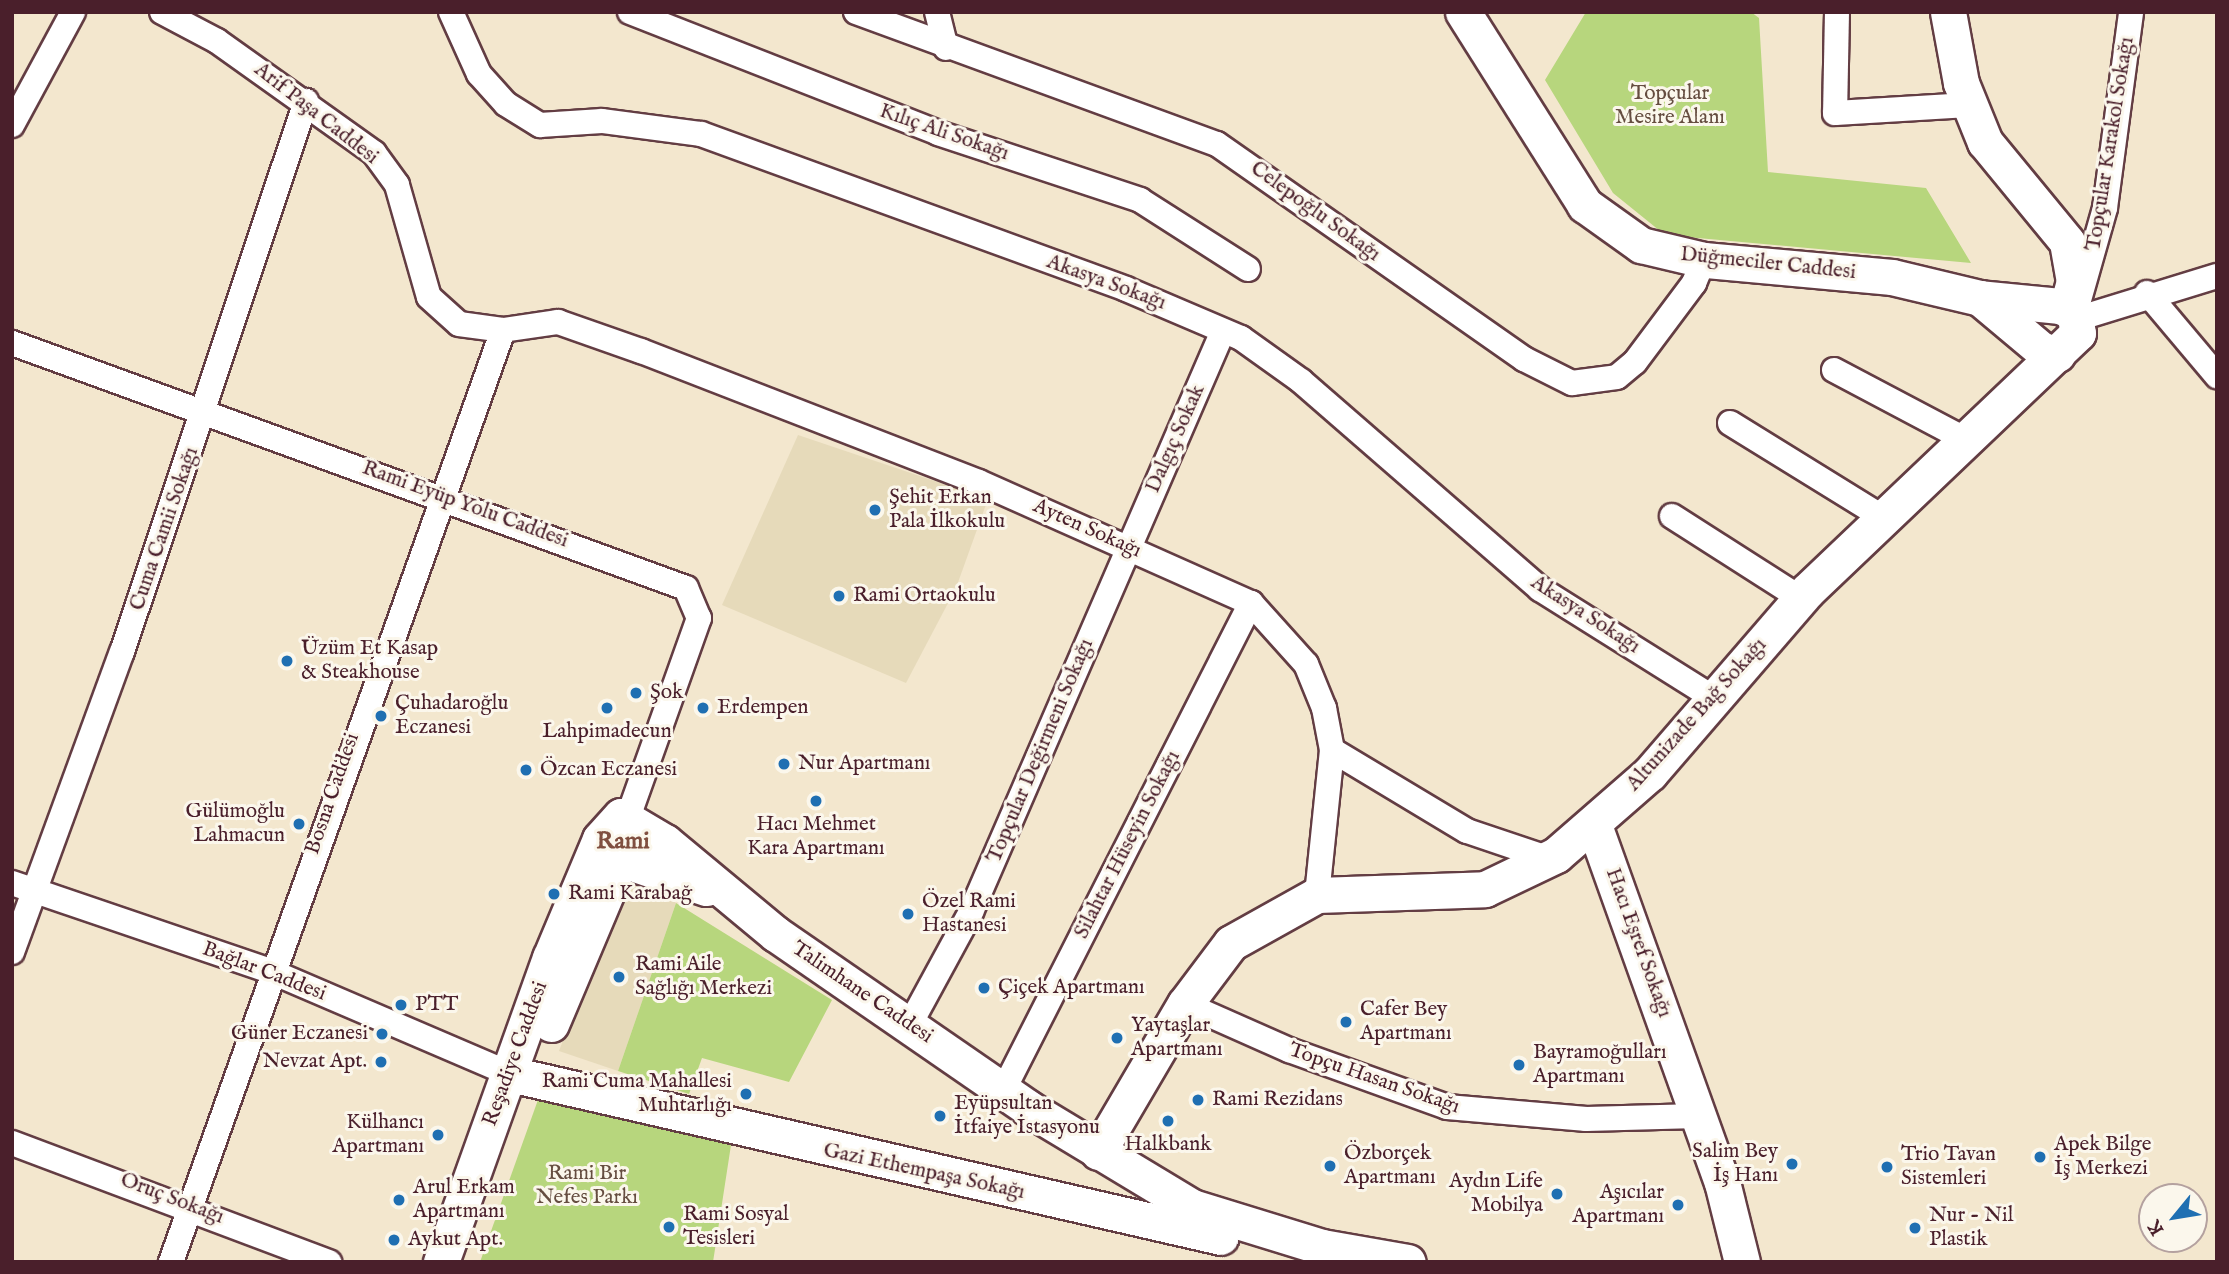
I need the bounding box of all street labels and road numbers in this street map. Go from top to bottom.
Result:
street label: Topçular Karakol Sokağı [2082,35,2140,253]
street label: Arif Paşa Caddesi [249,58,383,170]
street label: Kılıç Ali Sokağı [876,99,1012,167]
street label: Celepoğlu Sokağı [1245,156,1385,268]
street label: Düğmeciler Caddesi [1679,242,1857,286]
street label: Akasya Sokağı [1043,250,1169,316]
street label: Dalgıç Sokak [1141,381,1211,497]
street label: Cuma Camii Sokağı [125,444,205,614]
street label: Rami Eyüp Yolu Caddesi [359,456,571,554]
street label: Ayten Sokağı [1029,494,1145,564]
street label: Akasya Sokağı [1526,570,1644,660]
street label: Altunizade Bağ Sokağı [1622,633,1772,797]
street label: Topçular Değirmeni Sokağı [982,635,1100,867]
street label: Bosna Caddesi [300,730,366,858]
street label: Silahtar Hüseyin Sokağı [1070,747,1186,943]
street label: Hacı Eşref Sokağı [1599,865,1677,1021]
street label: Talimhane Caddesi [786,936,938,1050]
street label: Bağlar Caddesi [199,937,329,1007]
street label: Reşadiye Caddesi [478,978,554,1130]
street label: Topçu Hasan Sokağı [1285,1038,1463,1120]
street label: Gazi Ethempaşa Sokağı [821,1138,1027,1206]
street label: Oruç Sokağı [117,1168,227,1230]

